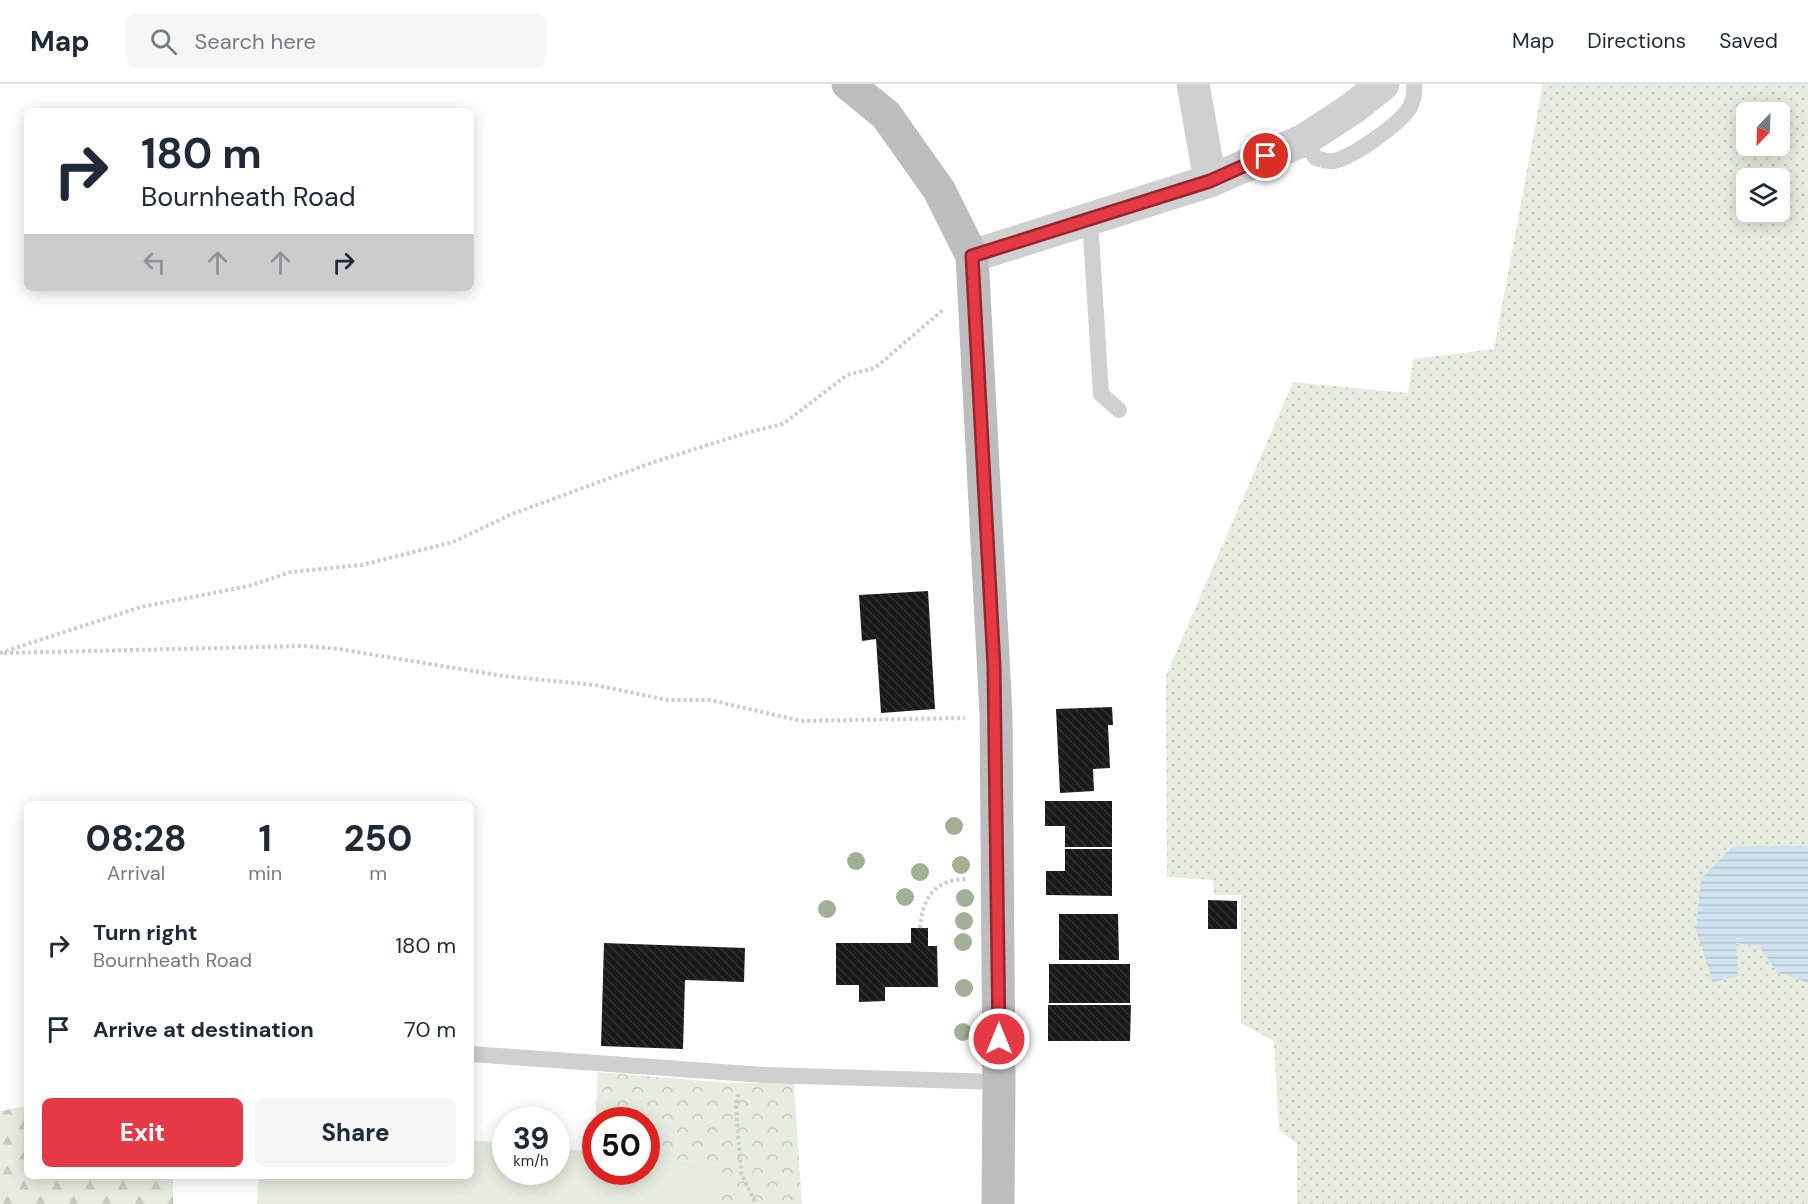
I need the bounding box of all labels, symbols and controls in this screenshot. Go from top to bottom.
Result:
search box [126,14,546,68]
text: Map [30,23,90,60]
icon: search [147,25,180,58]
text: Search here [195,27,316,56]
text: Map [1512,27,1554,55]
text: Directions [1587,27,1686,55]
text: Saved [1719,27,1778,55]
north arrow [1736,102,1790,156]
map controls [1736,102,1790,222]
text: 180 m [141,126,262,181]
pin [1240,130,1291,181]
icon: right [42,132,120,210]
icon: arrive [1249,139,1282,172]
button: layers [1736,168,1790,222]
text: Bournheath Road [141,179,356,214]
icon: left [138,246,171,279]
icon: ahead [201,246,234,279]
icon: ahead [264,246,297,279]
icon: right [327,246,360,279]
text: 08:28 [86,815,187,862]
text: 1 [259,815,272,862]
text: 250 [344,815,412,862]
text: Arrival [107,860,165,886]
text: min [248,860,282,886]
text: m [369,860,387,886]
text: Turn right [93,918,198,947]
icon: right [42,929,75,962]
text: 180 m [395,931,456,960]
text: Bournheath Road [93,947,252,973]
position arrow [967,1007,1031,1071]
icon: arrive [42,1013,75,1046]
text: Arrive at destination [93,1015,314,1044]
text: 70 m [404,1015,456,1044]
button: Exit [42,1098,243,1167]
button: Share [255,1098,456,1167]
speed limit sign: 50 [582,1107,660,1185]
text: 39 [513,1119,549,1158]
text: km/h [513,1151,549,1171]

